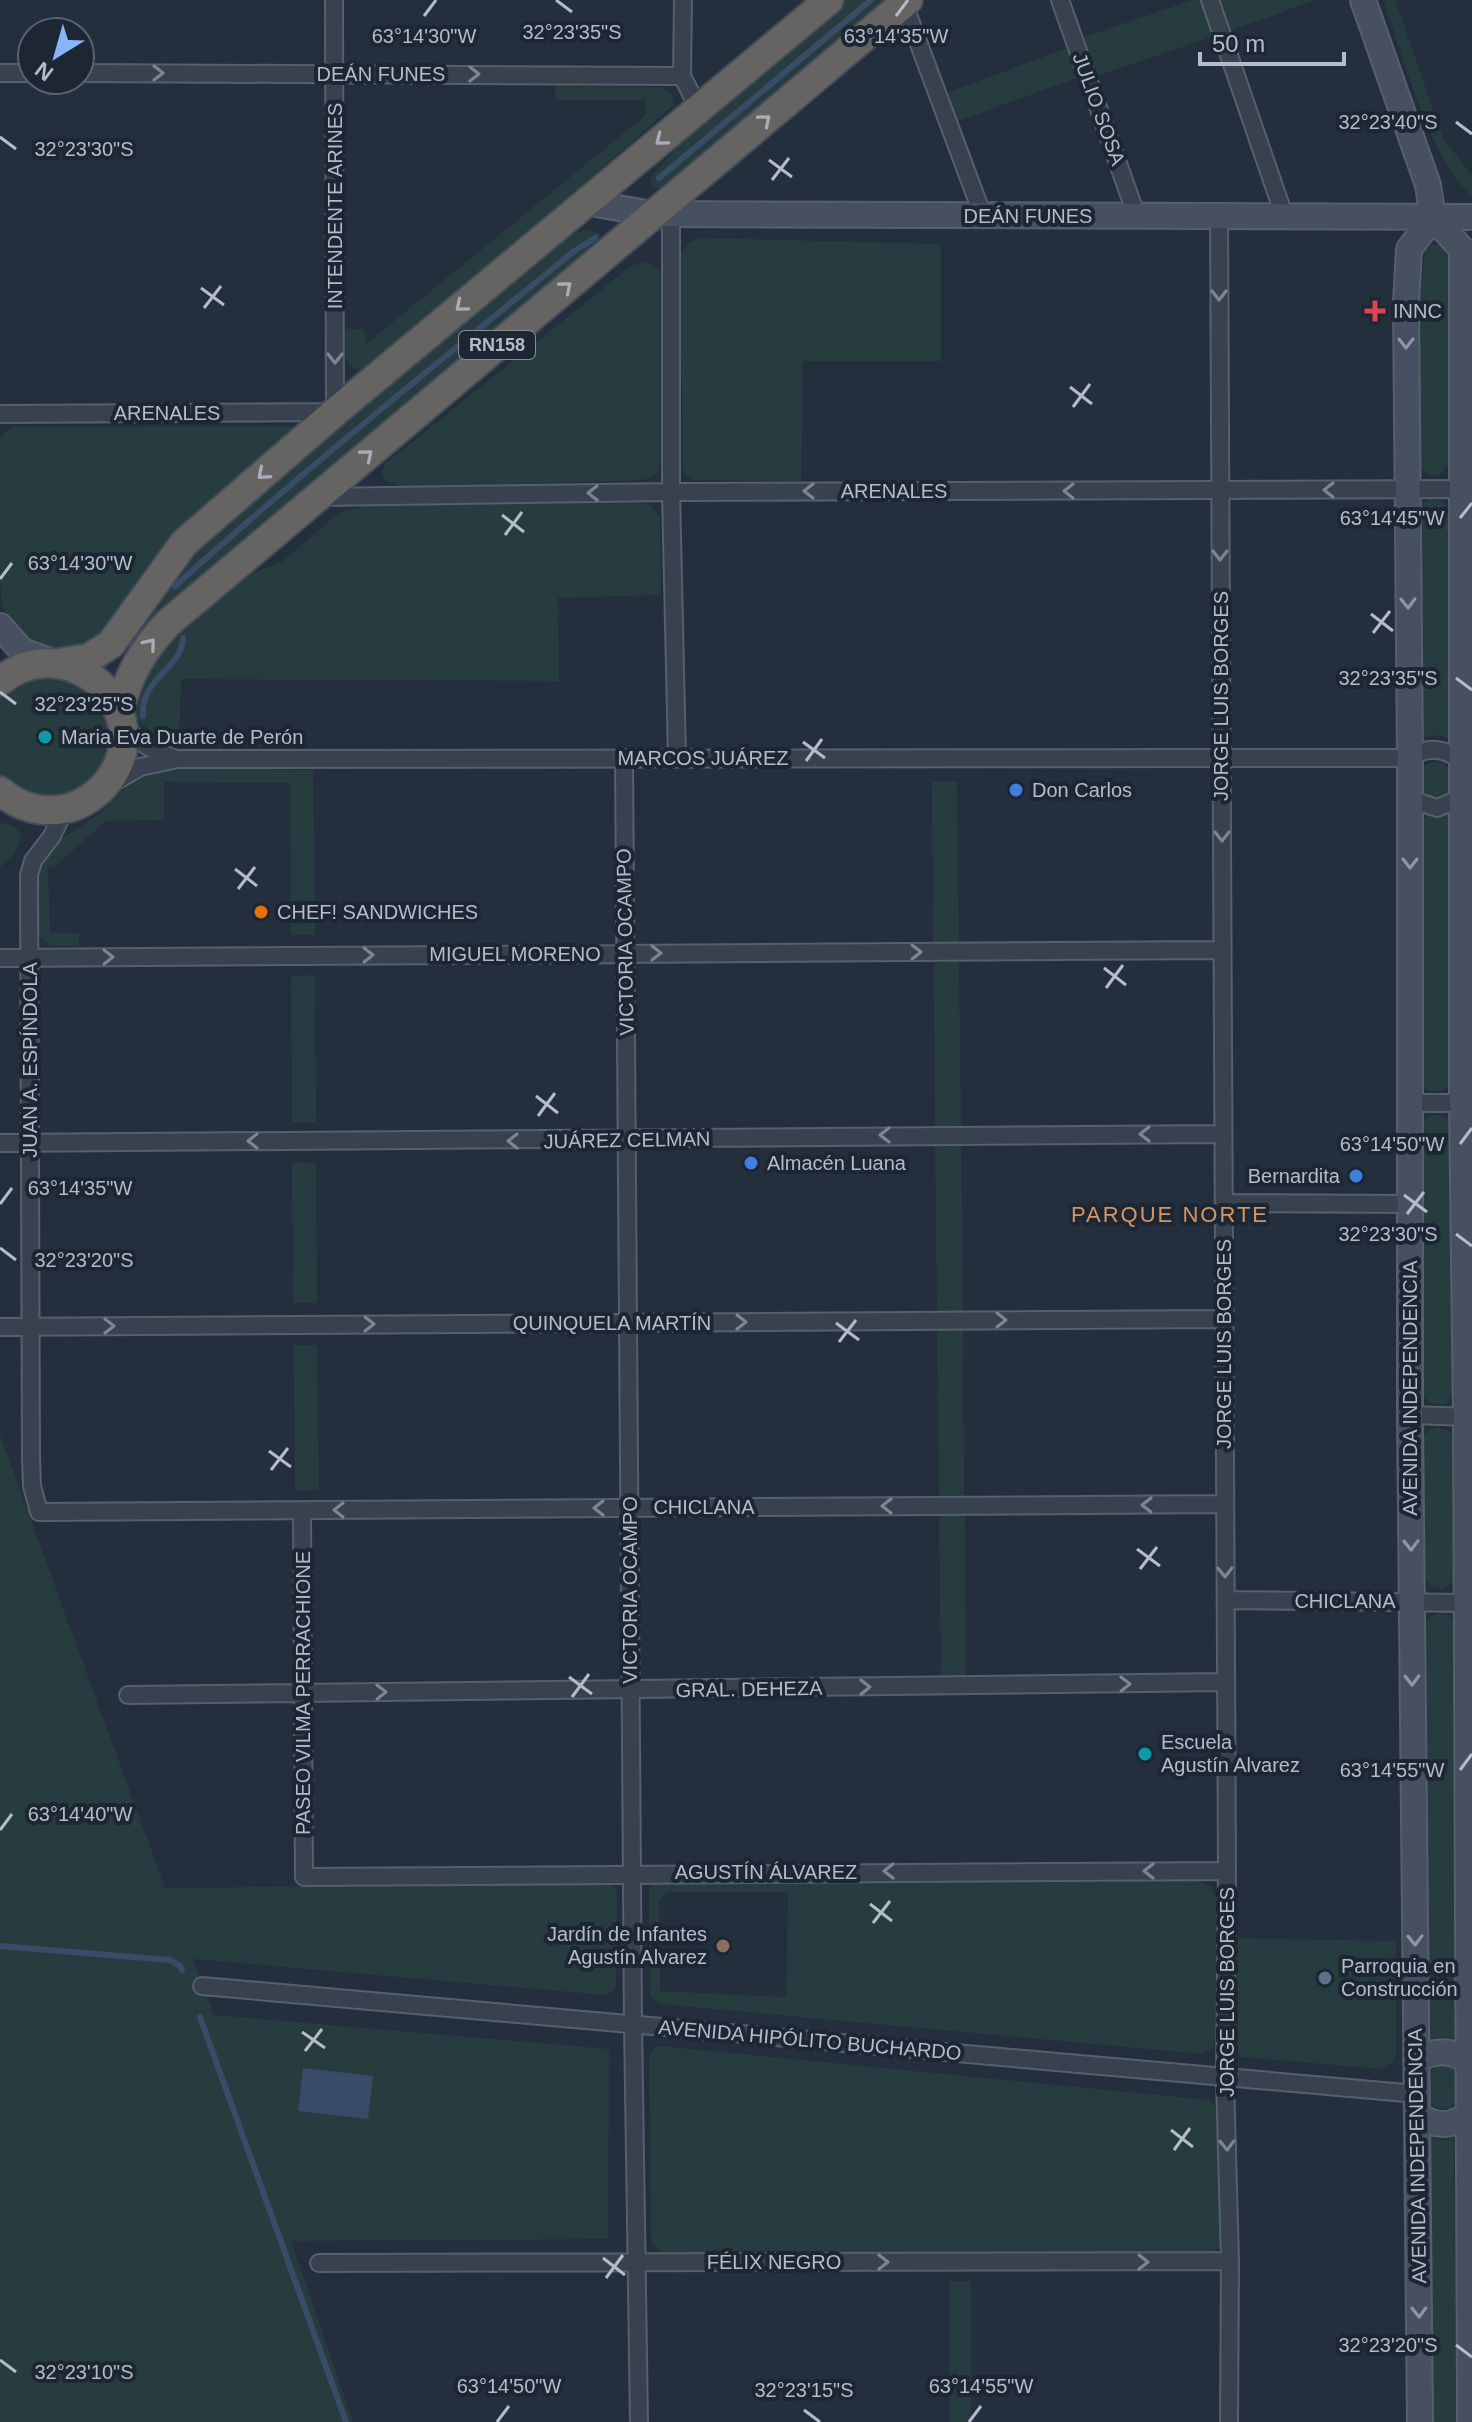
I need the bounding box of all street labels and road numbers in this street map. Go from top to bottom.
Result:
street label: JULIO SOSA [1069,50,1130,169]
street label: DEÁN FUNES [317,63,445,85]
street label: INTENDENTE ARINES [324,103,346,309]
street label: DEÁN FUNES [964,205,1092,227]
road number: RN158 [459,331,535,359]
street label: ARENALES [114,402,220,424]
street label: ARENALES [841,480,947,502]
street label: JORGE LUIS BORGES [1210,591,1232,801]
street label: MARCOS JUÁREZ [617,747,789,769]
street label: VICTORIA OCAMPO [612,848,638,1036]
street label: MIGUEL MORENO [429,943,601,965]
street label: JUAN A. ESPÍNDOLA [19,962,41,1158]
street label: JUÁREZ CELMAN [543,1128,711,1152]
street label: JORGE LUIS BORGES [1213,1239,1235,1449]
street label: AVENIDA INDEPENDENCIA [1399,1260,1421,1516]
street label: QUINQUELA MARTÍN [513,1312,711,1334]
street label: VICTORIA OCAMPO [619,1496,641,1684]
street label: CHICLANA [653,1496,755,1518]
street label: PASEO VILMA PERRACHIONE [292,1551,314,1835]
street label: CHICLANA [1294,1590,1396,1612]
street label: GRAL. DEHEZA [675,1677,823,1701]
street label: AGUSTÍN ÁLVAREZ [675,1861,857,1883]
street label: JORGE LUIS BORGES [1216,1887,1238,2097]
street label: AVENIDA HIPÓLITO BUCHARDO [658,2016,962,2064]
street label: AVENIDA INDEPENDENCIA [1404,2028,1430,2284]
street label: FÉLIX NEGRO [707,2251,841,2273]

